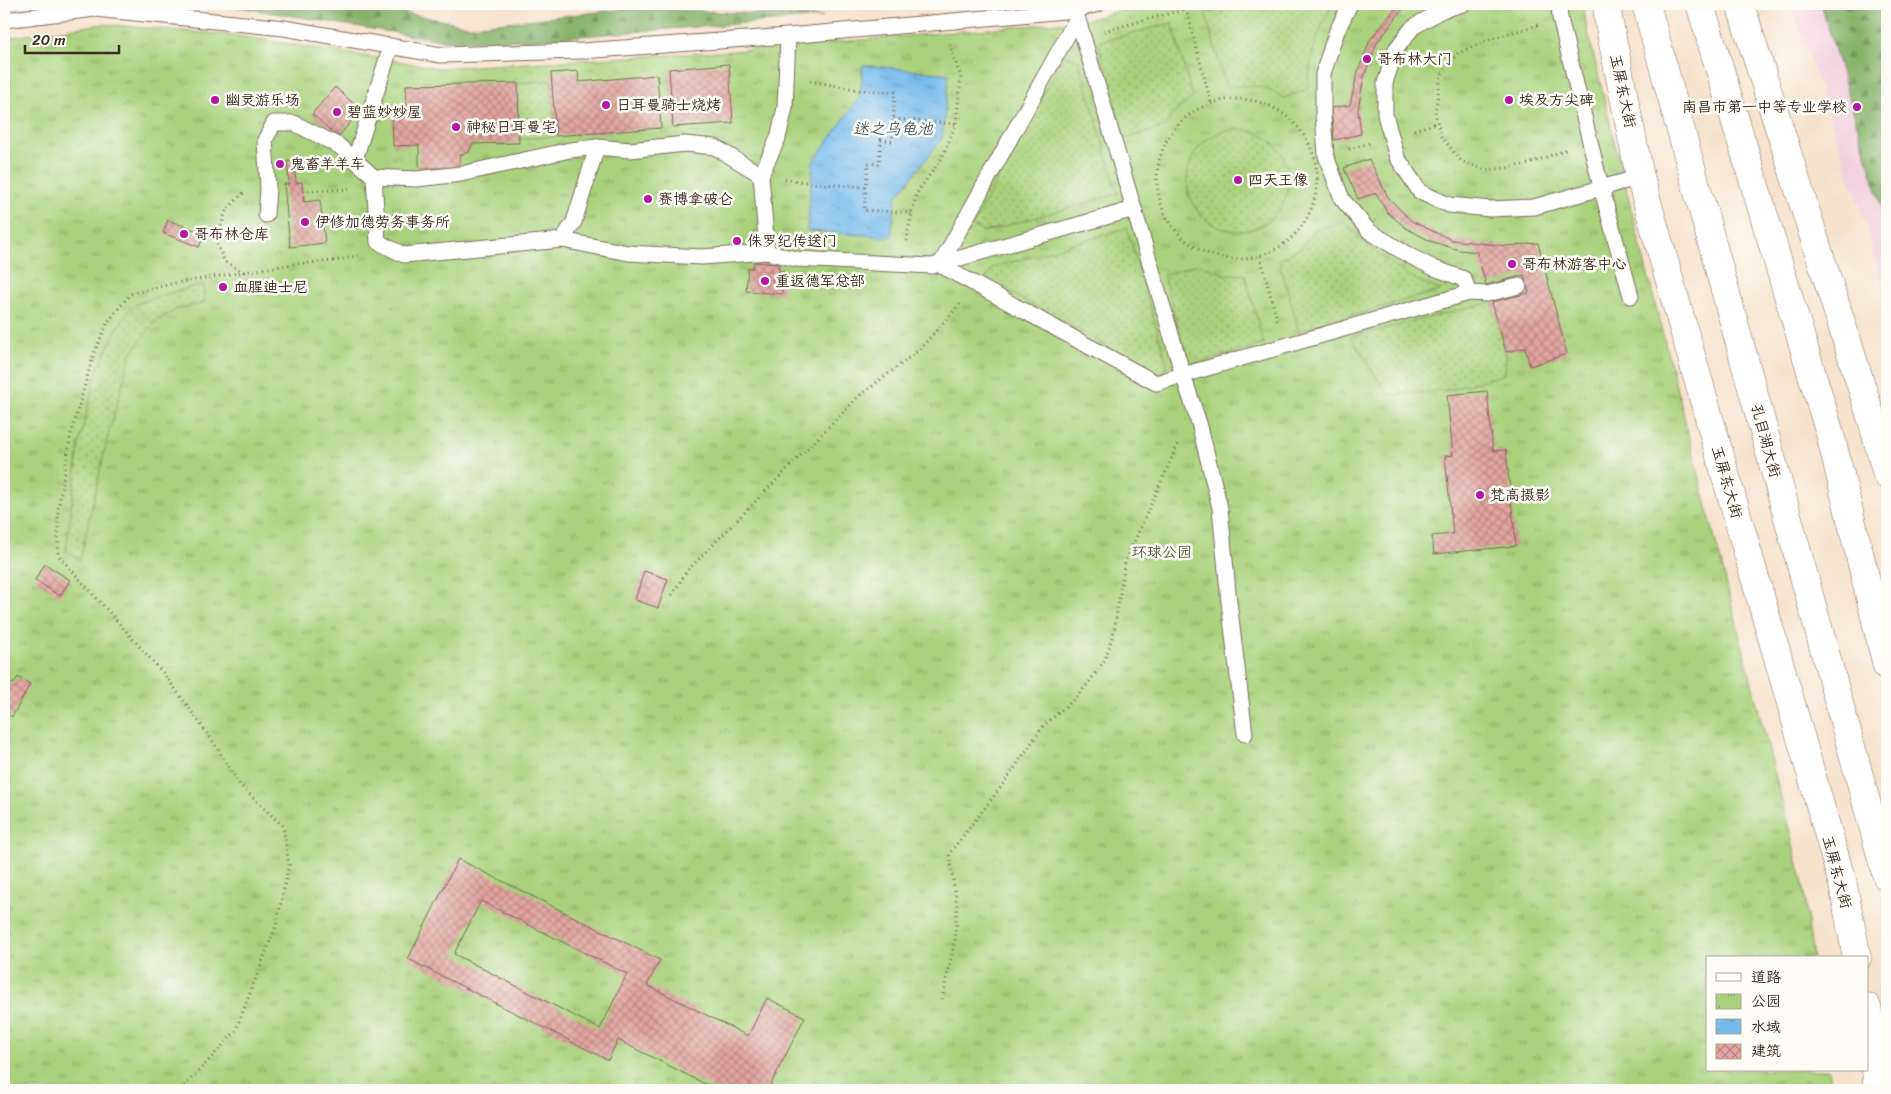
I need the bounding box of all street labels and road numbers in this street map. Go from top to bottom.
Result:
street label: 玉屏东大街 [1602,52,1644,130]
street label: 孔目湖大街 [1744,401,1788,481]
street label: 玉屏东大街 [1704,442,1750,522]
street label: 玉屏东大街 [1815,832,1859,912]

